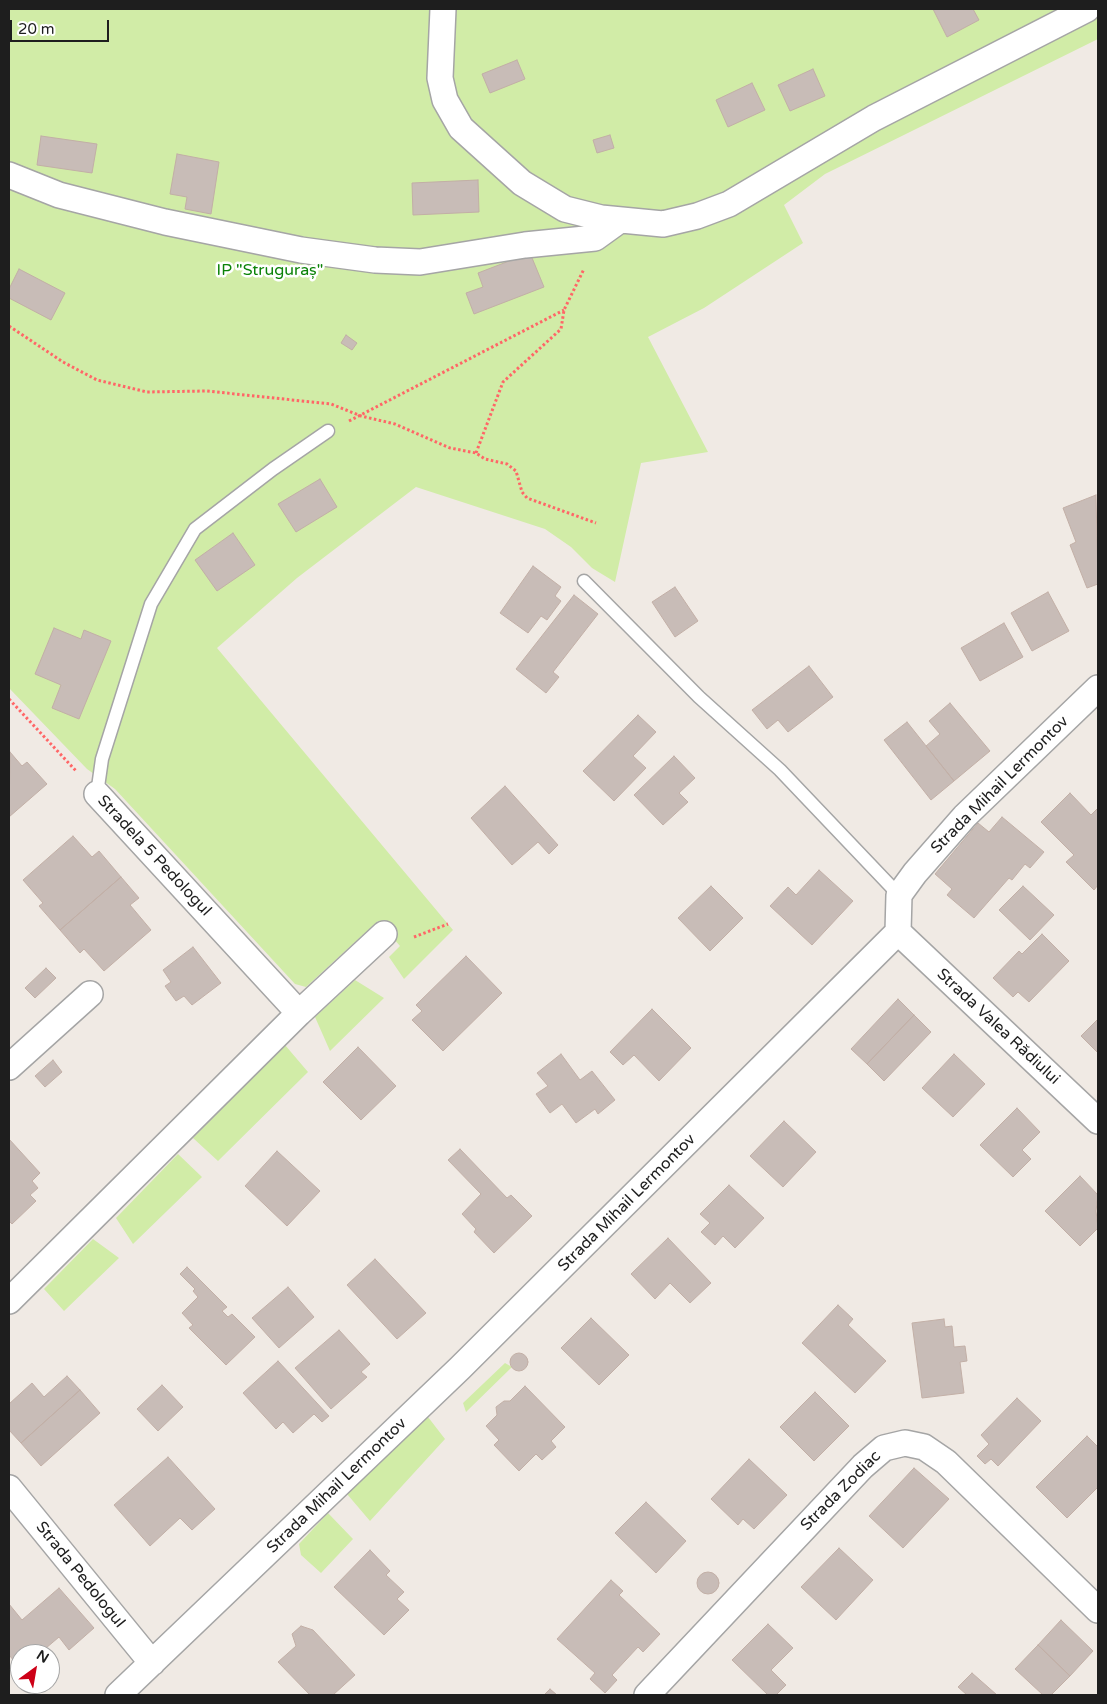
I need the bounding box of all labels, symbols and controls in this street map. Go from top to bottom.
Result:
scale bar [12,10,111,42]
text: 20 m [18,20,55,38]
park label: IP "Struguraș" [217,261,323,281]
street label: Strada Mihail Lermontov [927,712,1073,858]
street label: Stradela 5 Pedologul [93,792,215,920]
street label: Strada Valea Rădiului [932,965,1064,1089]
street label: Strada Mihail Lermontov [554,1130,700,1276]
street label: Strada Mihail Lermontov [263,1414,411,1558]
street label: Strada Zodiac [797,1447,885,1535]
street label: Strada Pedologul [31,1518,129,1632]
north arrow [10,1644,60,1694]
text: N [33,1647,52,1667]

